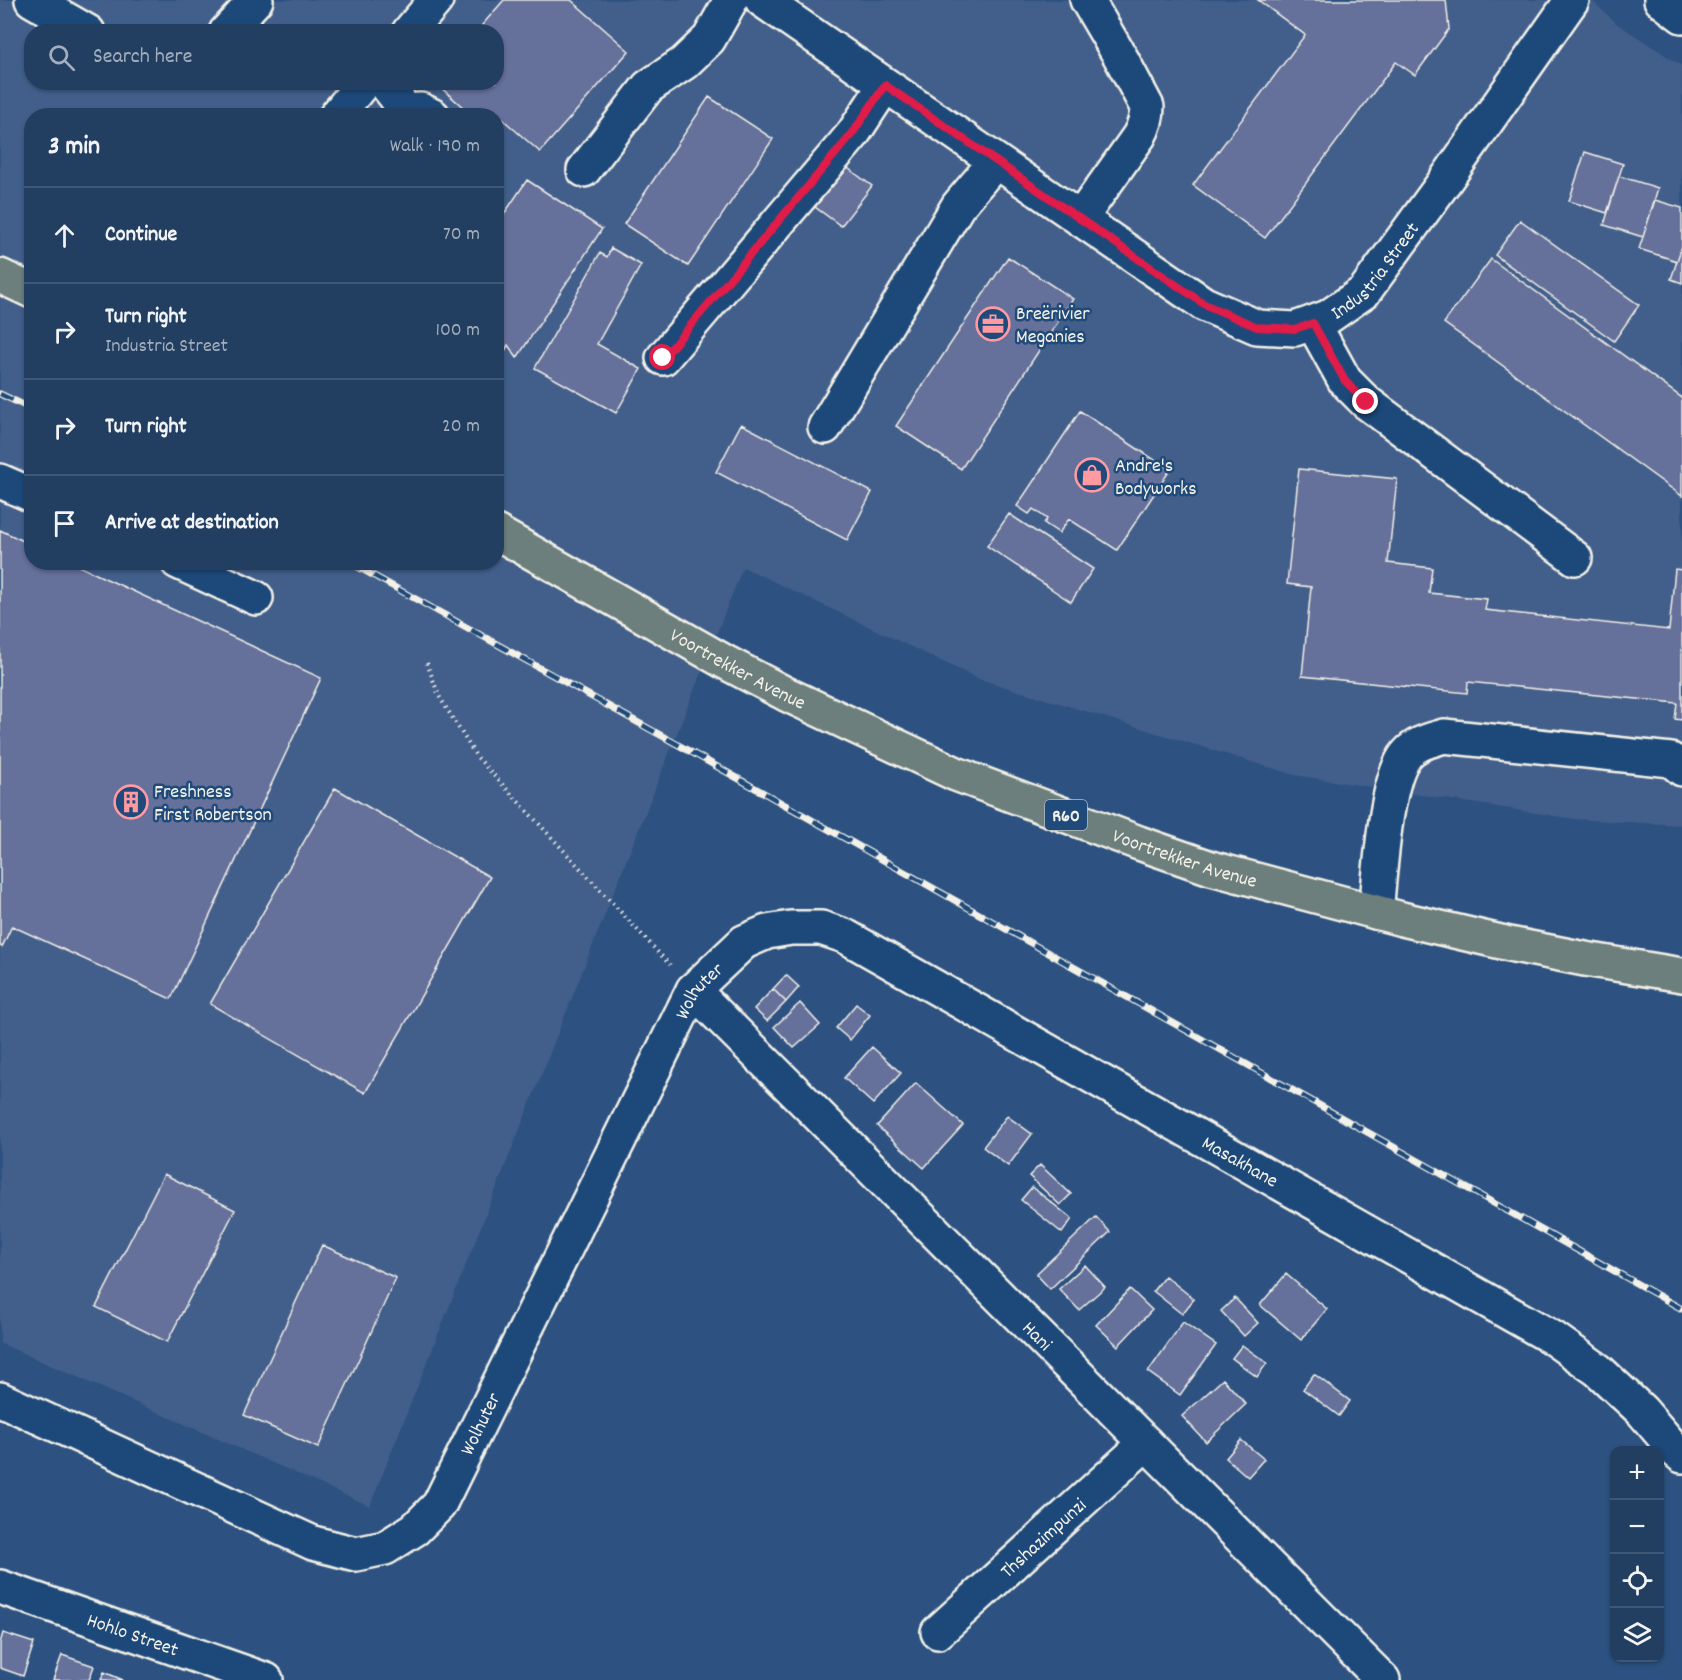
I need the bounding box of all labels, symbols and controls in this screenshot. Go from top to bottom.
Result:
search box [24,24,504,90]
icon: search [45,41,78,74]
text: Search here [93,42,192,73]
text: 3 min [48,129,100,166]
text: Walk · 190 m [390,133,480,161]
street label: Industria Street [1326,217,1427,328]
icon: ahead [48,219,81,252]
text: Continue [105,220,177,251]
text: 70 m [443,221,480,249]
place label: Breërivier Meganies [1016,301,1090,352]
text: Turn right [105,302,187,333]
office icon: Breërivier Meganies [975,306,1011,342]
icon: right [48,315,81,348]
text: 100 m [436,317,480,345]
text: Industria Street [105,333,228,361]
route start [649,344,675,370]
route end [1352,388,1378,414]
icon: right [48,411,81,444]
text: Turn right [105,412,187,443]
text: 20 m [442,413,480,441]
place label: Andre's Bodyworks [1115,453,1197,504]
shop icon: Andre's Bodyworks [1074,457,1110,493]
icon: arrive [48,507,81,540]
text: Arrive at destination [105,508,279,539]
street label: Voortrekker Avenue [664,623,810,718]
place label: Freshness First Robertson [154,779,272,830]
building icon: Freshness First Robertson [113,784,149,820]
road number: R60 [1045,800,1087,830]
street label: Voortrekker Avenue [1108,823,1260,897]
street label: Wolhuter [670,957,731,1025]
street label: Masakhane [1196,1130,1283,1196]
street label: Hani [1015,1316,1058,1359]
street label: Wolhuter [455,1388,509,1461]
map controls [1610,1446,1664,1662]
button: + [1610,1446,1664,1500]
street label: Thshazimpunzi [995,1493,1094,1586]
button: − [1610,1500,1664,1554]
button: locate [1610,1554,1664,1608]
street label: Hohlo Street [83,1607,182,1665]
button: layers [1610,1608,1664,1662]

